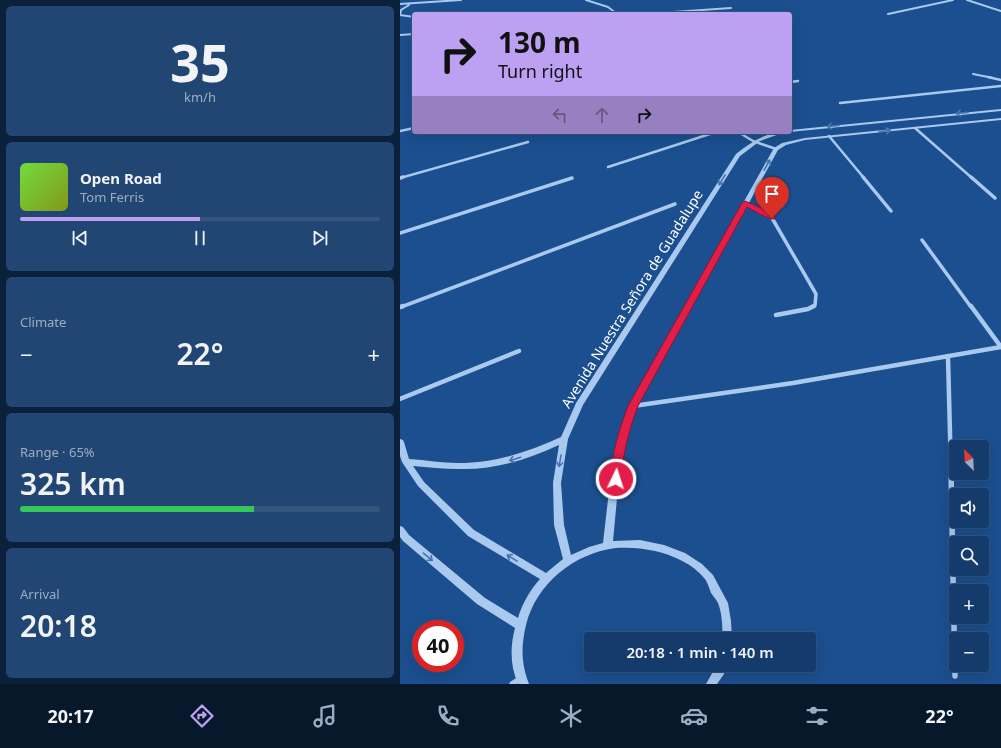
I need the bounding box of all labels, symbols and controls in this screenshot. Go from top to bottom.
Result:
text: 130 m [498,23,581,61]
text: 35 [170,26,230,97]
icon: right [432,28,484,80]
text: Turn right [498,59,582,83]
text: km/h [184,88,216,106]
icon: left [549,104,571,126]
icon: ahead [591,104,613,126]
icon: right [633,104,655,126]
one-way arrow [956,110,969,117]
one-way arrow [827,122,840,130]
one-way arrow [878,127,891,134]
one-way arrow [763,159,771,171]
text: Open Road [80,168,162,188]
one-way arrow [718,174,726,185]
pin [755,177,789,218]
icon: arrive [761,183,783,205]
street label: Avenida Nuestra Señora de Guadalupe [556,186,707,411]
text: Tom Ferris [80,188,144,206]
icon: previous [69,227,91,249]
icon: pause [189,227,211,249]
icon: next [309,227,331,249]
text: Climate [20,313,66,331]
text: 22° [176,333,224,374]
text: − [20,339,33,369]
text: + [367,339,380,369]
north arrow [949,440,989,480]
map controls [949,440,989,672]
text: Range · 65% [20,443,95,461]
one-way arrow [556,454,564,467]
one-way arrow [509,456,522,463]
position arrow [595,458,637,500]
text: 325 km [20,463,126,504]
button: sound [949,488,989,528]
button: search [949,536,989,576]
one-way arrow [423,552,434,561]
one-way arrow [506,554,518,562]
button: + [949,584,989,624]
text: Arrival [20,585,60,603]
text: 20:18 [20,605,97,646]
speed limit sign: 40 [412,620,464,672]
button: − [949,632,989,672]
text: 20:18 · 1 min · 140 m [626,642,774,662]
icon: directions [188,702,216,730]
icon: music [311,702,339,730]
icon: phone [434,702,462,730]
icon: climate [557,702,585,730]
icon: car [680,702,708,730]
icon: filters [803,702,831,730]
text: 20:17 [47,704,94,728]
text: 22° [925,704,954,728]

